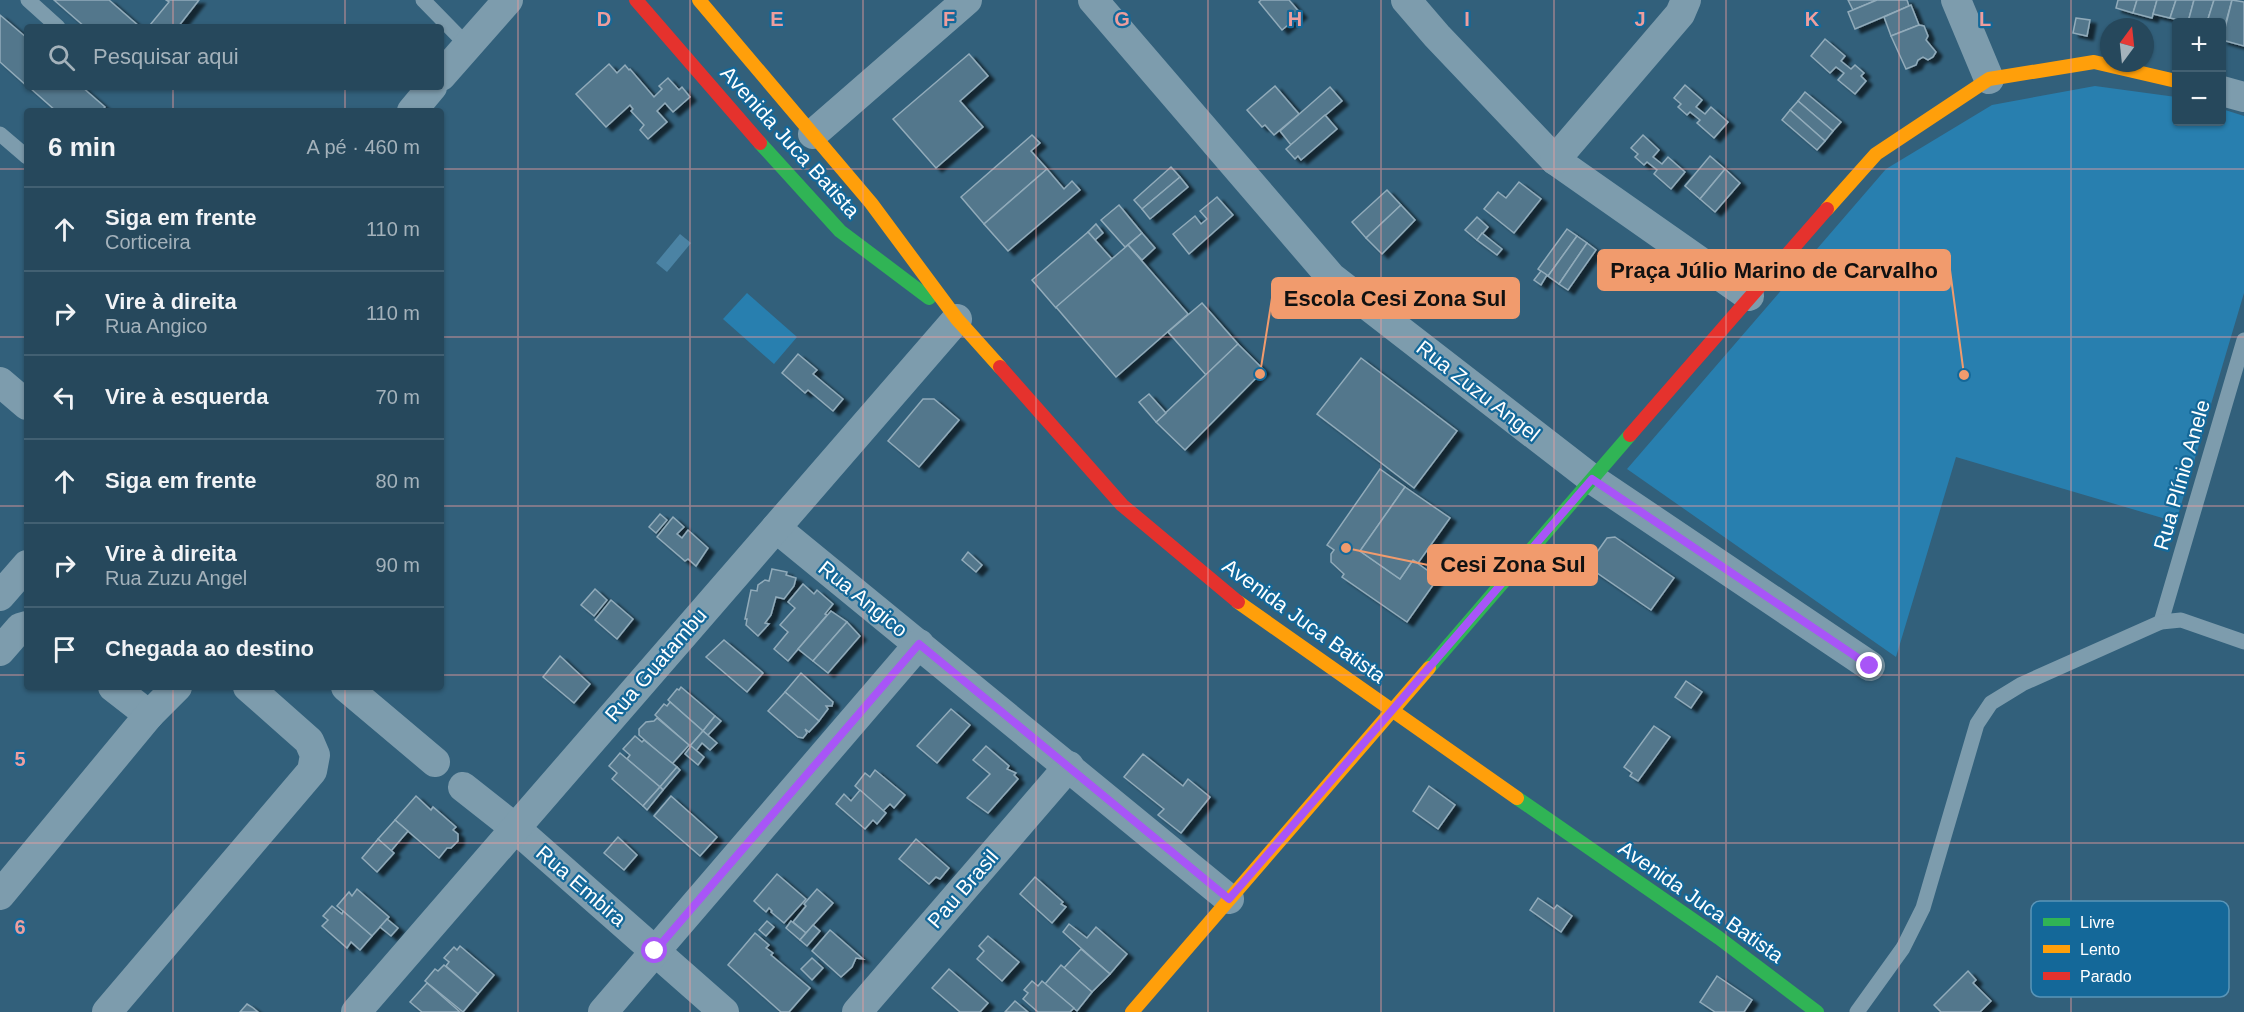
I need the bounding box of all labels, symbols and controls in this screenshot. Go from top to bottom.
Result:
text: D [597,8,611,30]
text: E [770,8,784,30]
text: F [943,8,955,30]
text: G [1114,8,1130,30]
text: H [1288,8,1302,30]
text: I [1464,8,1470,30]
text: J [1634,8,1646,30]
text: K [1805,8,1820,30]
text: L [1979,8,1991,30]
north arrow [2100,18,2154,72]
map controls [2172,18,2226,126]
button: + [2172,18,2226,72]
search box [24,24,444,90]
icon: search [45,41,78,74]
text: Pesquisar aqui [93,44,239,69]
street label: Avenida Juca Batista [716,61,865,222]
button: − [2172,72,2226,126]
text: 6 min [48,132,116,162]
text: A pé · 460 m [307,136,420,158]
text: Siga em frente [105,205,257,230]
icon: ahead [48,213,81,246]
text: 110 m [366,218,420,240]
text: Corticeira [105,231,191,253]
callout: Praça Júlio Marino de Carvalho [1598,250,1950,290]
text: Praça Júlio Marino de Carvalho [1610,258,1938,283]
callout: Escola Cesi Zona Sul [1272,278,1519,318]
text: Escola Cesi Zona Sul [1284,286,1506,311]
text: Vire à direita [105,289,237,314]
icon: right [48,297,81,330]
text: 110 m [366,302,420,324]
text: Rua Angico [105,315,207,337]
street label: Rua Zuzu Angel [1412,336,1544,446]
icon: left [48,381,81,414]
text: Vire à esquerda [105,384,268,409]
text: 70 m [376,386,420,408]
street label: Rua Plínio Anele [2149,397,2214,553]
icon: ahead [48,465,81,498]
text: Siga em frente [105,468,257,493]
text: 80 m [376,470,420,492]
text: Vire à direita [105,541,237,566]
callout: Cesi Zona Sul [1428,545,1597,585]
icon: right [48,549,81,582]
text: Cesi Zona Sul [1440,552,1586,577]
text: 90 m [376,554,420,576]
street label: Avenida Juca Batista [1218,554,1390,688]
street label: Rua Angico [814,556,912,641]
text: Rua Zuzu Angel [105,567,247,589]
street label: Rua Guatambu [600,603,711,726]
icon: arrive [48,633,81,666]
text: Chegada ao destino [105,636,314,661]
route end [1856,652,1882,678]
text: 5 [14,748,26,770]
street label: Avenida Juca Batista [1615,836,1788,967]
street label: Rua Embira [532,841,631,931]
street label: Pau Brasil [923,845,1003,932]
legend [2031,901,2229,997]
text: Livre [2080,914,2115,931]
text: 6 [14,916,26,938]
route start [641,937,667,963]
text: Lento [2080,941,2120,958]
text: Parado [2080,968,2132,985]

